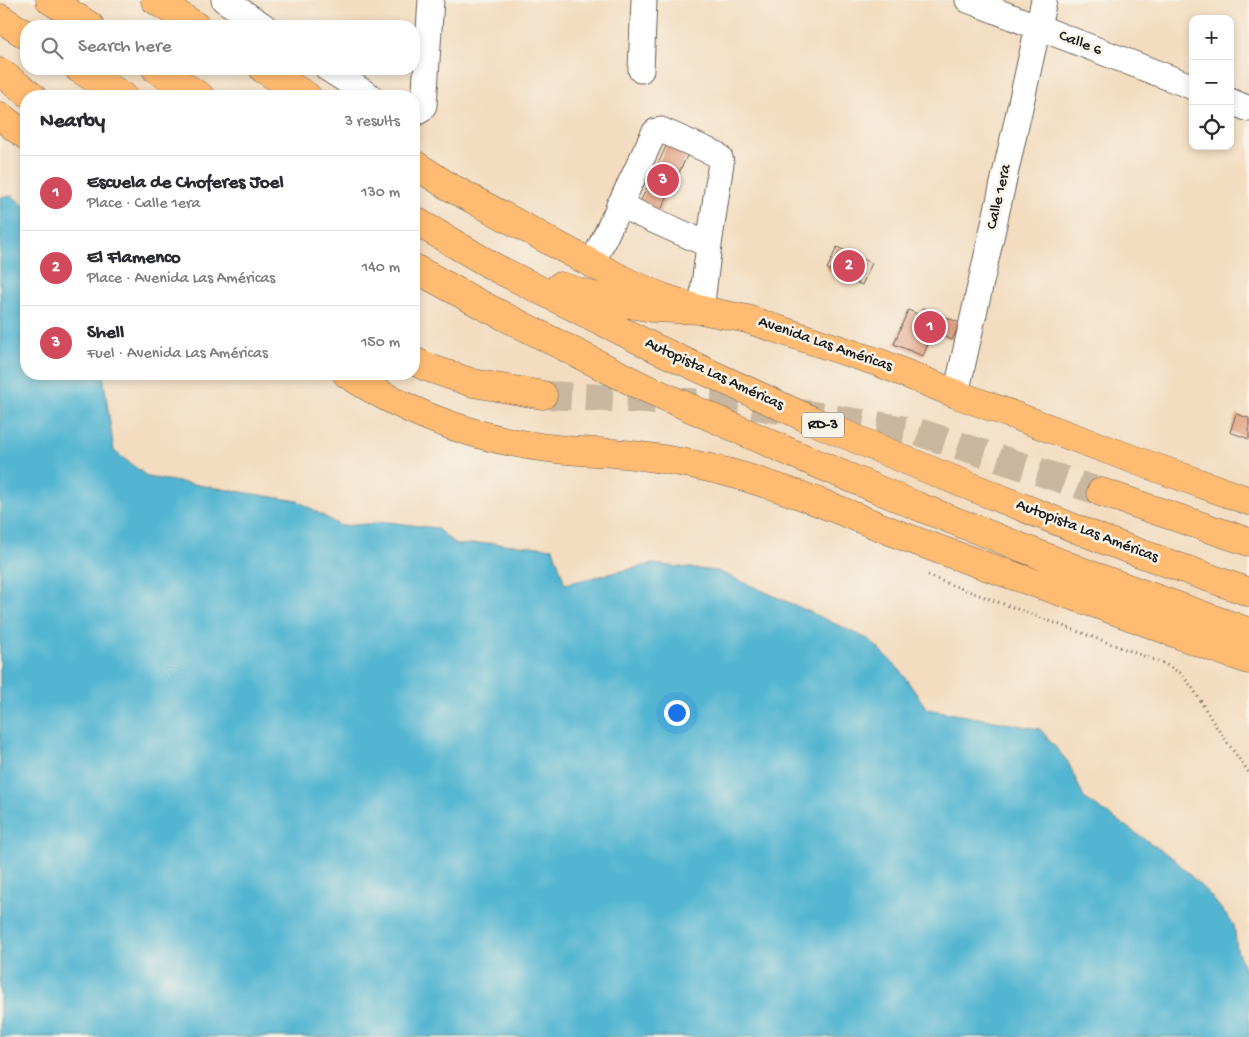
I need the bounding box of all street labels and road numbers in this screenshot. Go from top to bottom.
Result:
street label: Calle 6 [1056,27,1105,61]
street label: Calle 1era [983,162,1017,231]
street label: Avenida Las Américas [755,313,896,377]
street label: Autopista Las Américas [642,334,787,416]
road number: RD-3 [802,412,844,438]
street label: Autopista Las Américas [1013,496,1162,568]

